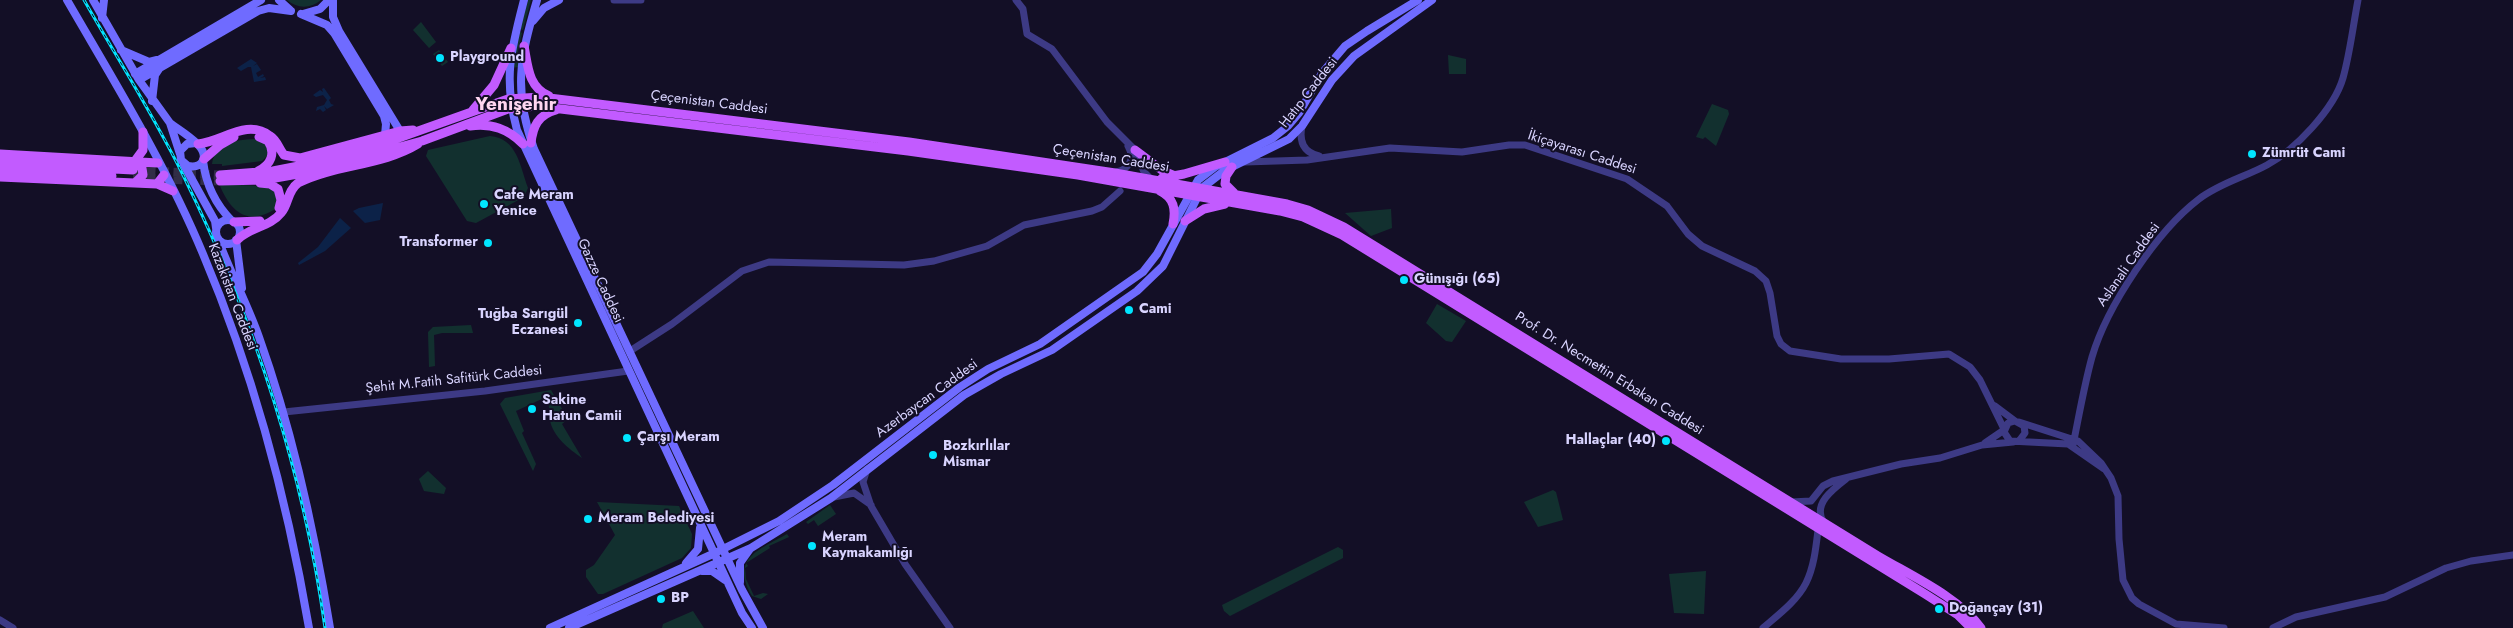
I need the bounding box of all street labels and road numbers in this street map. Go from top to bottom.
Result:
street label: Hatıp Caddesi [1276,54,1342,132]
street label: Çeçenistan Caddesi [650,87,768,119]
street label: İkiçayarası Caddesi [1526,128,1638,178]
street label: Çeçenistan Caddesi [1052,141,1170,177]
street label: Aslanali Caddesi [2094,220,2164,310]
street label: Gazze Caddesi [573,236,627,326]
street label: Kazakistan Caddesi [204,241,260,353]
street label: Prof. Dr. Necmettin Erbakan Caddesi [1512,309,1706,439]
street label: Azerbaycan Caddesi [872,356,982,442]
street label: Şehit M.Fatih Safitürk Caddesi [365,362,543,398]

